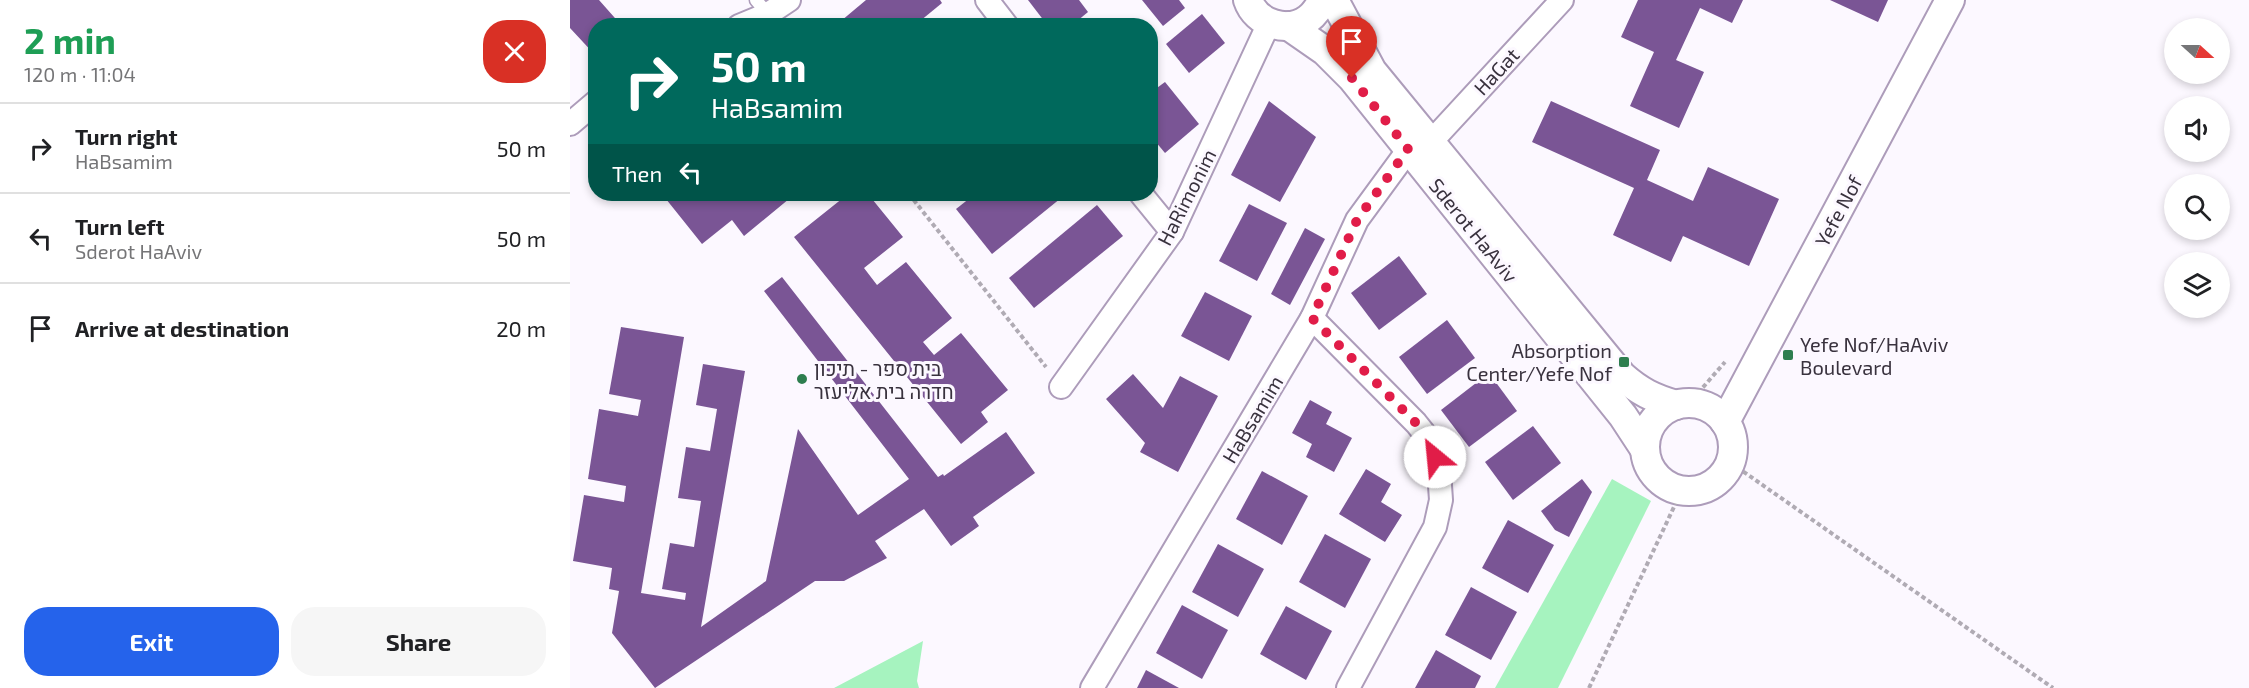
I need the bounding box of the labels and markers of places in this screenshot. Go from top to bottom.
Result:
pin [1326,16,1377,78]
place label: Yefe Nof/HaAviv Boulevard [1800,332,1949,379]
place label: Absorption Center/Yefe Nof [1466,338,1612,385]
marker: Yefe Nof/HaAviv Boulevard [1781,348,1795,362]
marker: Absorption Center/Yefe Nof [1617,355,1631,369]
place label: בית ספר - תיכון חדרה בית אליעזר [814,356,954,403]
marker: בית ספר - תיכון חדרה בית אליעזר [795,372,809,386]

